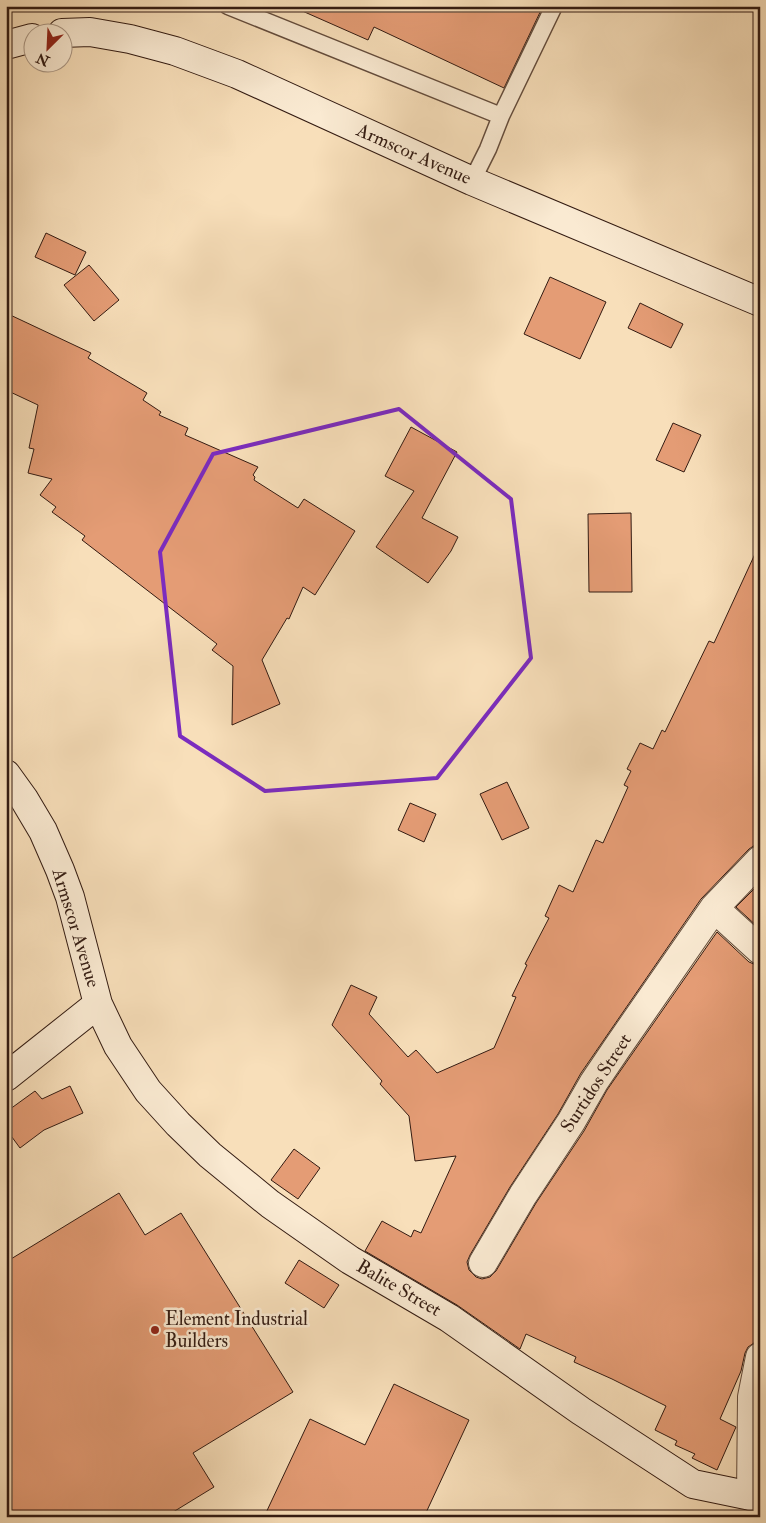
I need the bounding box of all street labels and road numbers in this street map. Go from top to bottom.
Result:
street label: Armscor Avenue [352,118,475,190]
street label: Armscor Avenue [46,865,106,990]
street label: Surtidos Street [555,1029,637,1137]
street label: Balite Street [352,1254,446,1322]

